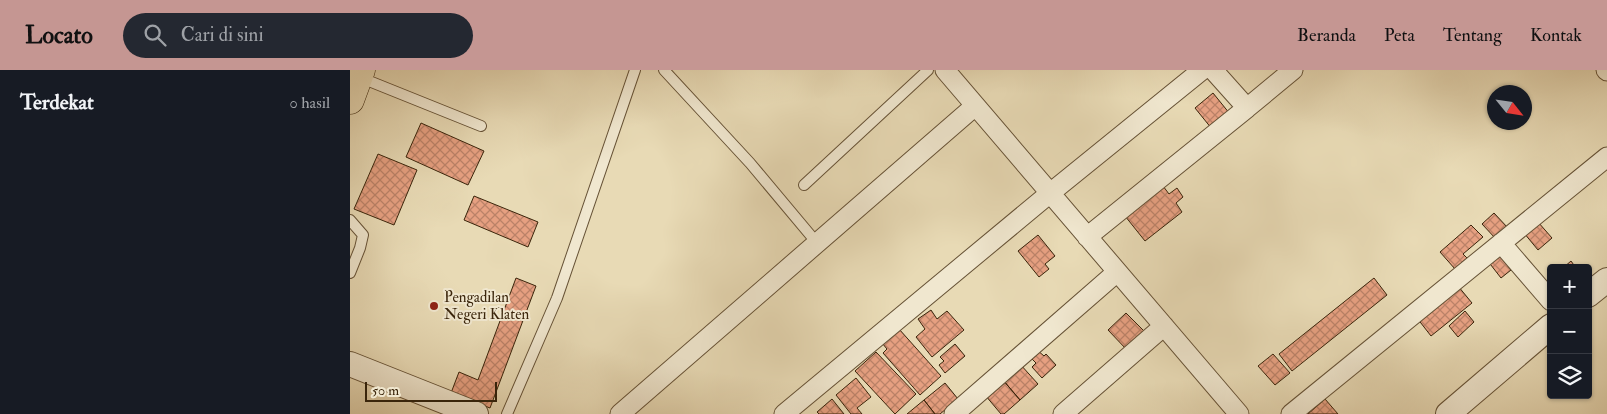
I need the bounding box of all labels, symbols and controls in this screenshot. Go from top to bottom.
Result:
search box [123,13,473,58]
text: Locato [25,20,93,51]
icon: search [141,21,169,49]
text: Cari di sini [181,23,263,47]
text: Beranda [1297,24,1356,47]
text: Peta [1384,24,1415,47]
text: Tentang [1443,24,1502,47]
text: Kontak [1530,24,1582,47]
north arrow [1487,85,1532,130]
text: Terdekat [20,89,94,116]
text: 0 hasil [290,93,330,113]
map controls [1547,264,1592,399]
button: + [1547,264,1592,309]
place label: Pengadilan Negeri Klaten [444,288,529,324]
marker: Pengadilan Negeri Klaten [428,300,440,312]
button: − [1547,309,1592,354]
button: layers [1547,354,1592,399]
scale bar [365,379,498,402]
text: 50 m [372,382,399,399]

